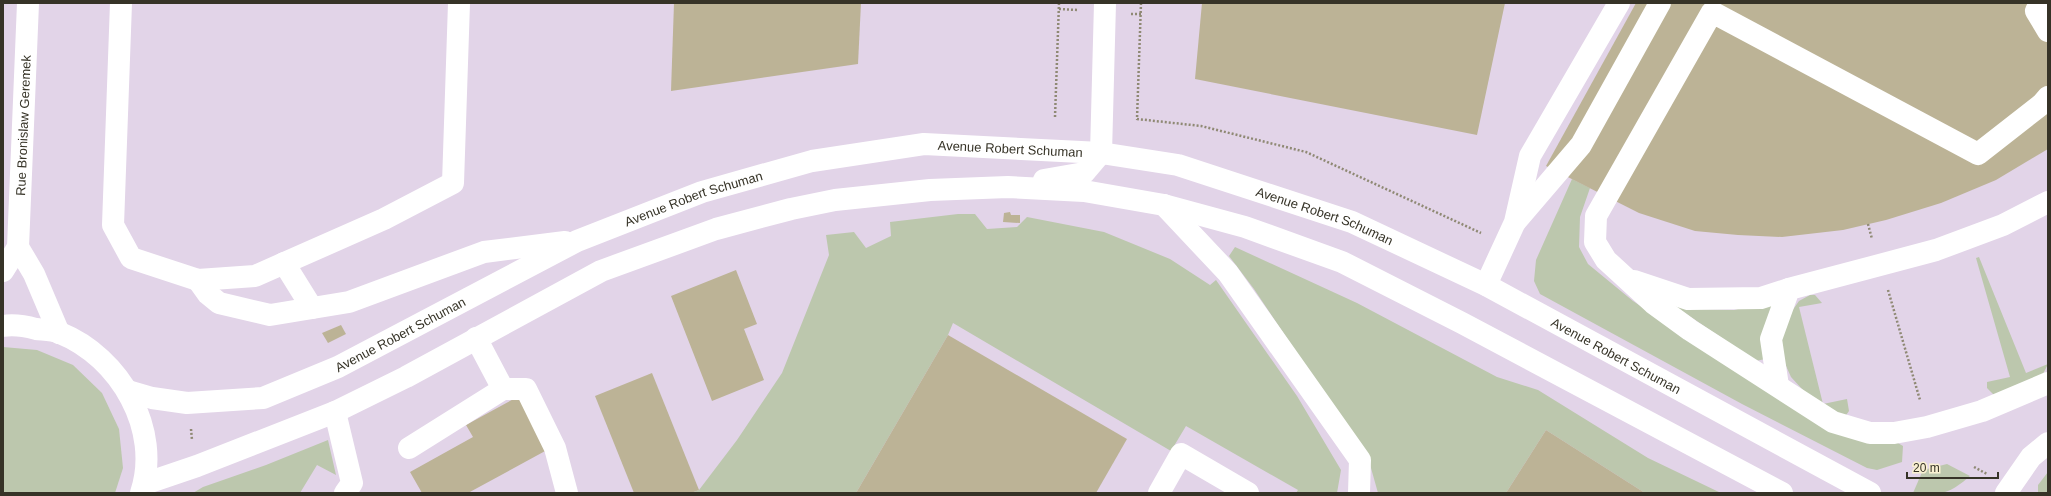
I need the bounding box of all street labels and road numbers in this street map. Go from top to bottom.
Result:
street label: Rue Bronislaw Geremek [13,54,33,196]
street label: Avenue Robert Schuman [937,137,1083,160]
street label: Avenue Robert Schuman [622,168,764,229]
street label: Avenue Robert Schuman [1254,184,1396,248]
street label: Avenue Robert Schuman [333,294,468,375]
street label: Avenue Robert Schuman [1549,314,1684,397]

